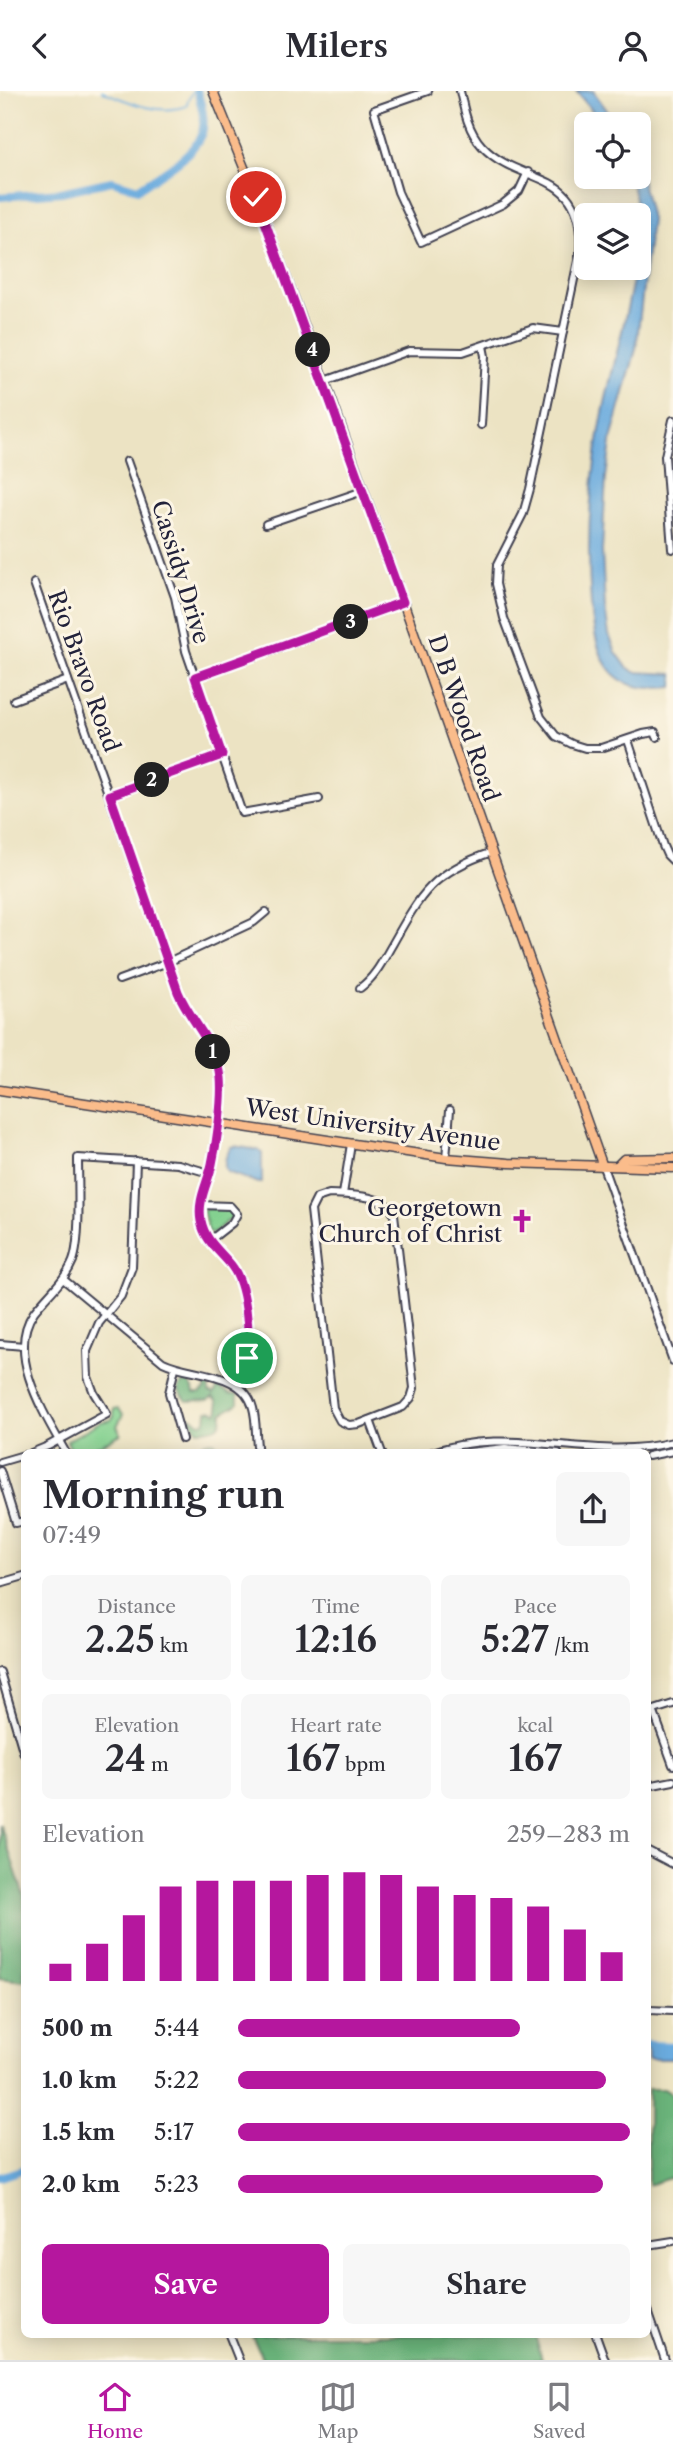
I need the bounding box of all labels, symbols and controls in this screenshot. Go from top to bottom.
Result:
text: Milers [285,26,388,65]
icon: back [21,27,59,65]
icon: person [614,27,652,65]
map controls [574,112,651,280]
button: locate [574,112,651,189]
pin [226,167,286,227]
icon: check [237,178,275,216]
button: layers [574,203,651,280]
pin: 4 [296,333,330,367]
text: 4 [307,338,318,361]
street label: Cassidy Drive [146,497,216,647]
street label: Rio Bravo Road [42,586,126,756]
pin: 3 [334,605,368,639]
text: 3 [345,610,356,633]
street label: D B Wood Road [422,631,506,805]
pin: 2 [134,763,170,797]
text: 2 [146,768,157,791]
pin: 1 [196,1035,230,1069]
text: 1 [208,1040,217,1063]
street label: West University Avenue [243,1093,502,1157]
place label: Georgetown Church of Christ [319,1194,502,1248]
church icon: Georgetown Church of Christ [508,1207,536,1235]
pin [217,1328,277,1388]
icon: arrive [228,1339,266,1377]
text: Morning run [42,1471,285,1518]
button: share [556,1472,630,1546]
text: 07:49 [42,1521,101,1549]
text: Distance [97,1595,176,1618]
text: Time [312,1595,360,1618]
text: Pace [514,1595,557,1618]
text: 2.25 [85,1618,155,1661]
text: 12:16 [295,1618,377,1661]
text: 5:27 [481,1618,549,1661]
text: km [155,1634,188,1657]
text: /km [549,1634,590,1657]
text: Elevation [94,1714,179,1737]
text: Heart rate [290,1714,382,1737]
text: kcal [517,1714,553,1737]
text: 24 [105,1737,146,1780]
text: 167 [286,1737,340,1780]
text: 167 [508,1737,562,1780]
text: m [146,1753,169,1776]
text: bpm [340,1753,386,1776]
text: Elevation [42,1820,145,1848]
text: 259–283 m [507,1820,630,1848]
text: 500 m [42,2014,113,2042]
text: 5:44 [154,2014,200,2042]
text: 1.0 km [42,2066,117,2094]
text: 5:22 [154,2066,199,2094]
text: 1.5 km [42,2118,115,2146]
text: 5:17 [154,2118,194,2146]
text: 2.0 km [42,2170,120,2198]
text: 5:23 [154,2170,199,2198]
button: Save [42,2244,329,2324]
button: Share [343,2244,630,2324]
tab: Home [87,2378,143,2443]
tab: Map [318,2378,358,2443]
tab: Saved [533,2378,586,2443]

